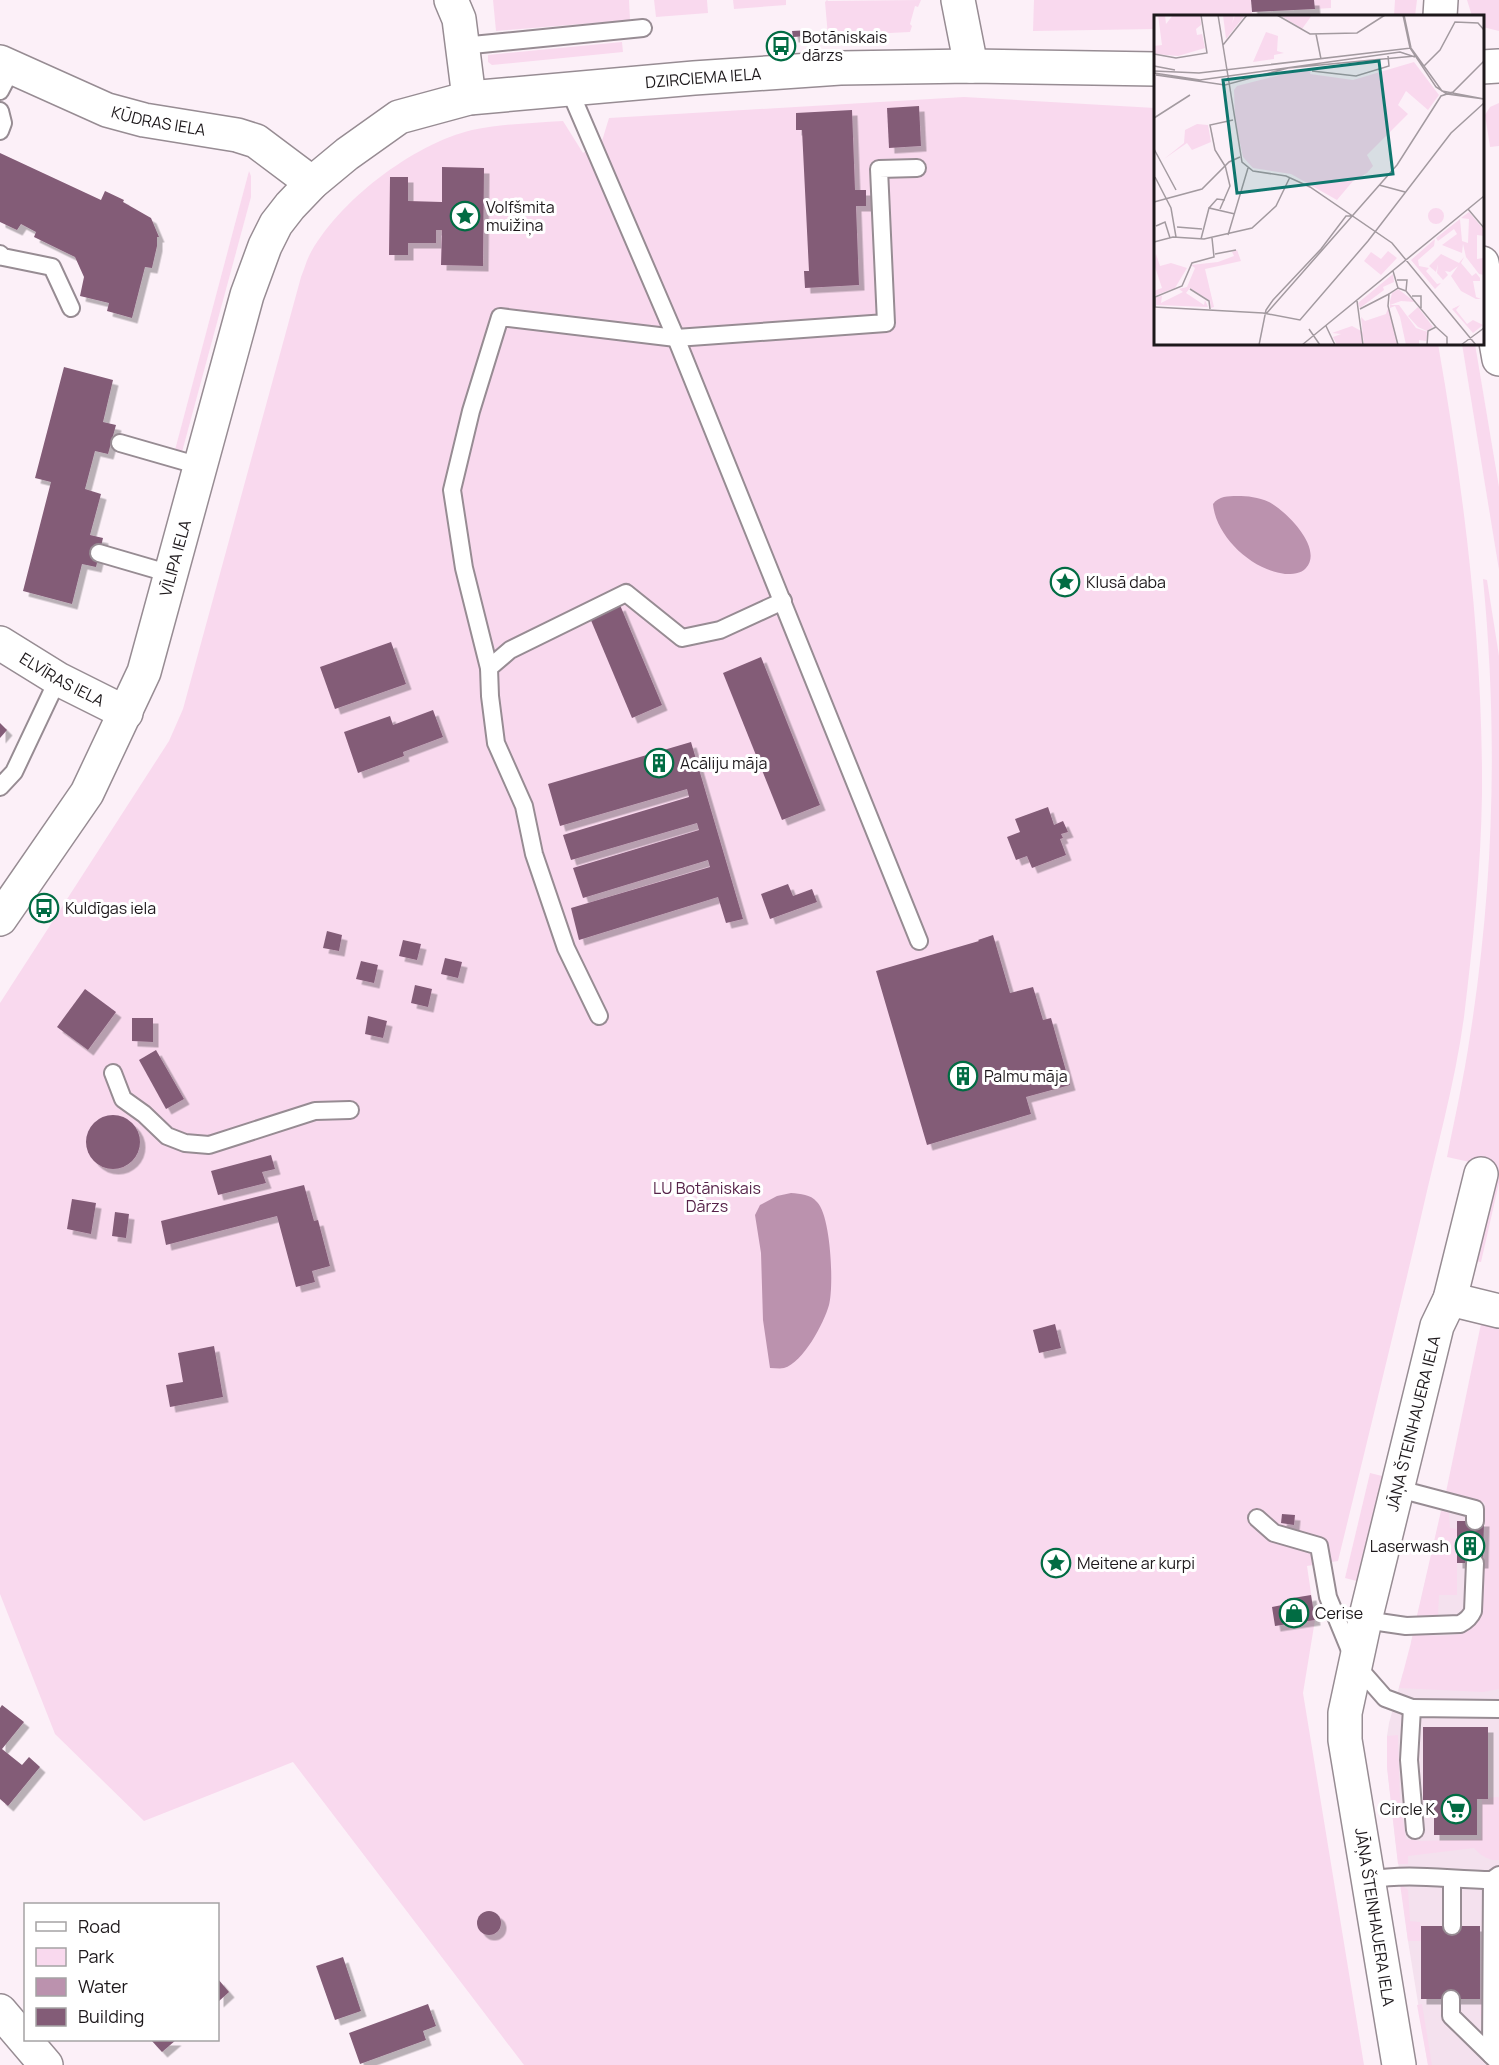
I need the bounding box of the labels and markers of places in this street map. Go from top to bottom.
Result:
place label: Botāniskais dārzs [802,26,887,66]
bus stop icon: Botāniskais dārzs [765,30,797,62]
place label: Volfšmita muižiņa [486,196,555,236]
place icon: Volfšmita muižiņa [449,200,481,232]
place icon: Klusā daba [1049,566,1081,598]
place label: Klusā daba [1086,571,1166,593]
building icon: Acāliju māja [643,747,675,779]
place label: Acāliju māja [680,752,767,774]
bus stop icon: Kuldīgas iela [28,892,60,924]
place label: Kuldīgas iela [65,897,156,919]
building icon: Palmu māja [947,1060,979,1092]
place label: Palmu māja [984,1065,1068,1087]
building icon: Laserwash [1454,1530,1486,1562]
place label: Laserwash [1370,1535,1449,1557]
place icon: Meitene ar kurpi [1040,1547,1072,1579]
place label: Meitene ar kurpi [1077,1552,1195,1574]
shop icon: Cerise [1278,1597,1310,1629]
place label: Cerise [1315,1602,1363,1624]
supermarket icon: Circle K [1440,1793,1472,1825]
place label: Circle K [1380,1798,1435,1820]

